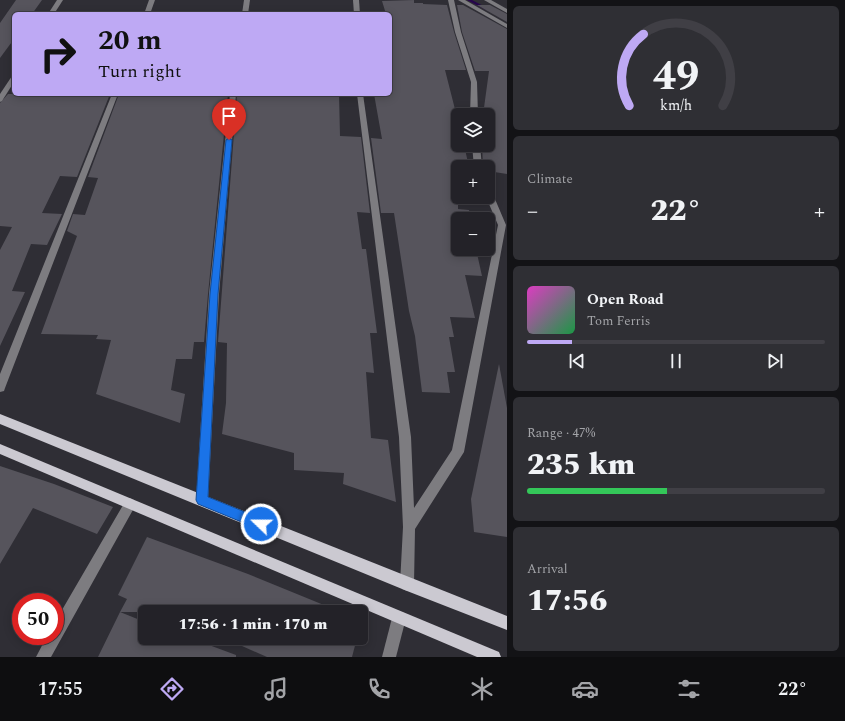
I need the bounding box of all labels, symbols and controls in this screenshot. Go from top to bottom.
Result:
text: 20 m [98,19,162,62]
icon: right [32,28,84,80]
text: 49 [653,45,699,108]
text: Turn right [98,58,181,85]
text: km/h [660,95,692,117]
pin [212,99,246,140]
icon: arrive [218,105,240,127]
map controls [451,108,495,256]
button: layers [451,108,495,152]
button: + [451,160,495,204]
text: Climate [527,169,573,189]
text: 22° [651,188,702,234]
text: − [527,195,538,228]
text: + [814,195,825,228]
button: − [451,212,495,256]
text: Open Road [587,288,664,311]
text: Tom Ferris [587,311,650,331]
icon: previous [566,350,588,372]
icon: pause [665,350,687,372]
icon: next [764,350,786,372]
text: Range · 47% [527,423,595,443]
text: 235 km [527,442,635,488]
position arrow [240,503,282,545]
text: Arrival [527,559,568,579]
text: 17:56 [527,578,607,624]
speed limit sign: 50 [12,593,64,645]
text: 17:56 · 1 min · 170 m [179,613,327,636]
icon: directions [158,675,186,703]
icon: music [262,675,290,703]
icon: phone [365,675,393,703]
icon: climate [468,675,496,703]
icon: car [571,675,599,703]
icon: filters [675,675,703,703]
text: 17:55 [38,676,83,703]
text: 22° [778,676,807,703]

